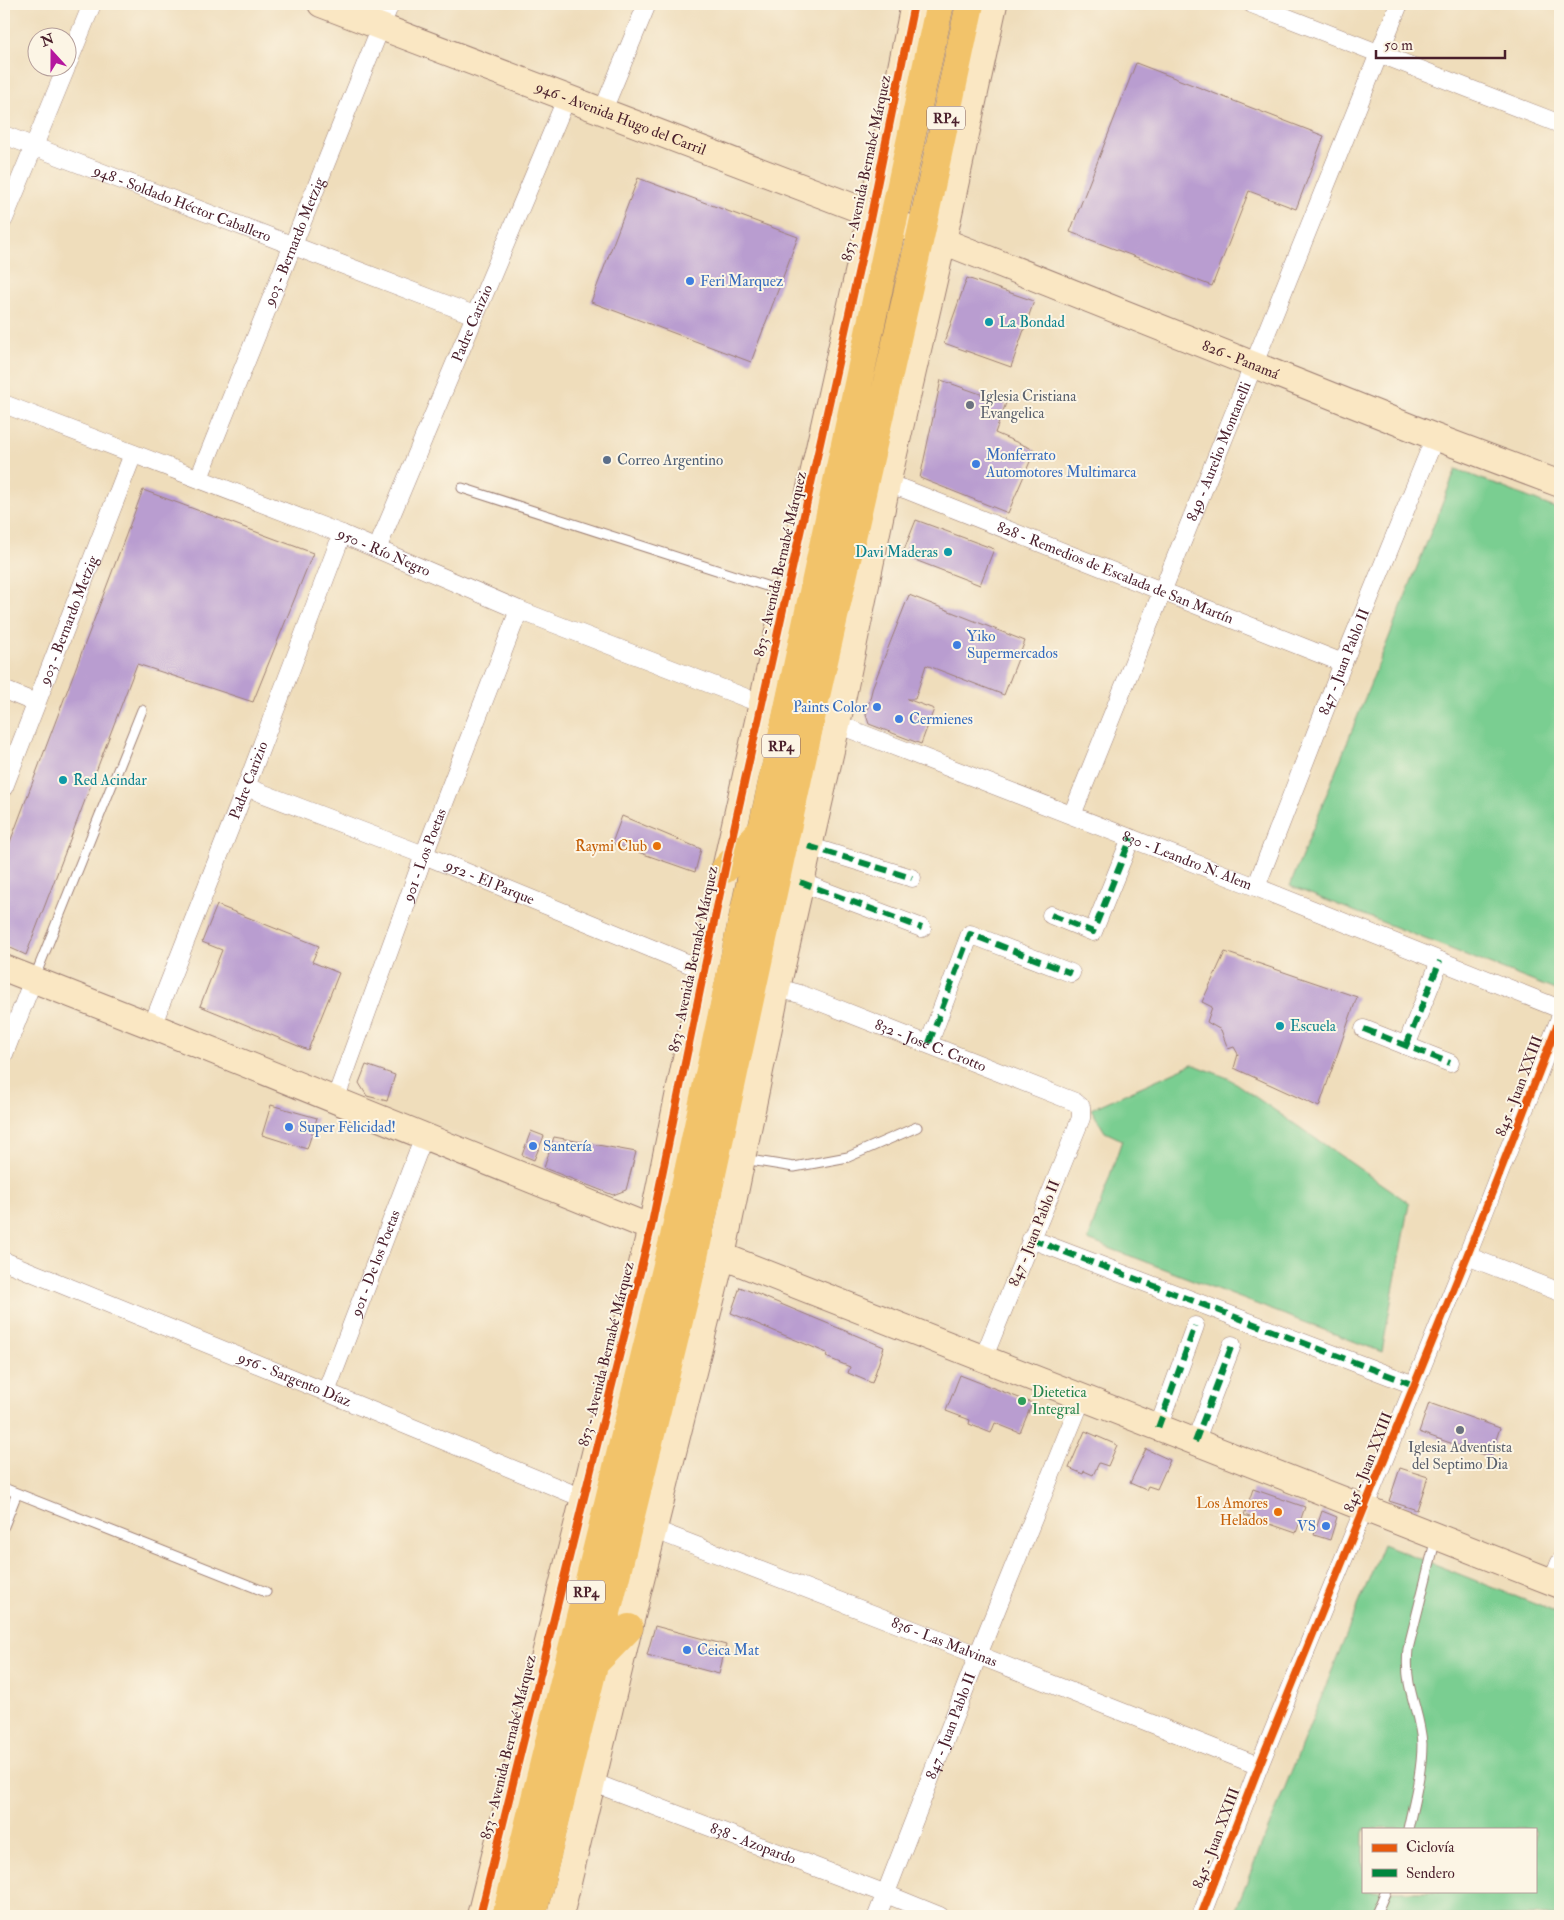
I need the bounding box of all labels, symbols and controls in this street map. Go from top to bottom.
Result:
north arrow [28,28,78,78]
scale bar [1376,28,1505,60]
text: N [38,30,57,51]
text: 50 m [1384,36,1413,55]
street label: 853 - Avenida Bernabé Márquez [837,73,896,263]
street label: 946 - Avenida Hugo del Carril [532,77,709,160]
road number: RP4 [927,106,965,130]
street label: 948 - Soldado Héctor Caballero [90,161,274,246]
street label: 903 - Bernardo Metzig [260,174,329,310]
place label: Feri Marquez [700,272,783,291]
marker: Feri Marquez [684,275,696,287]
street label: Padre Carizio [448,282,497,365]
place label: La Bondad [999,313,1065,332]
marker: La Bondad [983,316,995,328]
street label: 826 - Panamá [1199,336,1282,384]
street label: 849 - Aurelio Montanelli [1182,379,1256,524]
place label: Iglesia Cristiana Evangelica [980,387,1077,423]
marker: Iglesia Cristiana Evangelica [964,399,976,411]
place label: Monferrato Automotores Multimarca [985,446,1137,482]
place label: Correo Argentino [617,451,723,470]
marker: Correo Argentino [601,454,613,466]
marker: Monferrato Automotores Multimarca [970,458,982,470]
street label: 853 - Avenida Bernabé Márquez [750,469,811,659]
street label: 828 - Remedios de Escalada de San Martín [994,518,1236,629]
street label: 950 - Río Negro [334,524,433,581]
place label: Davi Maderas [855,543,938,562]
marker: Davi Maderas [942,546,954,558]
street label: 903 - Bernardo Metzig [35,552,103,688]
street label: 847 - Juan Pablo II [1315,606,1374,718]
place label: Yiko Supermercados [967,627,1058,664]
marker: Yiko Supermercados [951,639,963,651]
place label: Paints Color [793,698,867,717]
marker: Paints Color [871,701,883,713]
place label: Cermienes [909,710,973,729]
marker: Cermienes [893,713,905,725]
road number: RP4 [762,734,800,758]
street label: Padre Carizio [225,739,272,822]
place label: Red Acindar [73,771,147,790]
marker: Red Acindar [57,774,69,786]
street label: 901 - Los Poetas [399,806,451,905]
street label: 830 - Leandro N. Alem [1119,827,1255,895]
place label: Raymi Club [575,837,647,856]
marker: Raymi Club [651,840,663,852]
street label: 952 - El Parque [442,855,537,909]
street label: 853 - Avenida Bernabé Márquez [664,864,723,1054]
street label: 832 - José C. Crotto [872,1015,989,1076]
place label: Escuela [1290,1017,1337,1036]
marker: Escuela [1274,1020,1286,1032]
street label: 845 - Juan XXIII [1492,1033,1548,1140]
place label: Super Felicidad! [299,1118,396,1138]
marker: Super Felicidad! [283,1121,295,1133]
place label: Santería [543,1137,593,1156]
marker: Santería [527,1140,539,1152]
street label: 847 - Juan Pablo II [1004,1177,1065,1290]
street label: 901 - De los Poetas [346,1207,405,1320]
street label: 853 - Avenida Bernabé Márquez [574,1260,639,1449]
street label: 956 - Sargento Díaz [234,1348,354,1411]
place label: Dietetica Integral [1032,1383,1087,1419]
marker: Dietetica Integral [1016,1395,1028,1407]
street label: 845 - Juan XXIII [1340,1409,1398,1515]
marker: Iglesia Adventista del Septimo Dia [1454,1424,1466,1436]
place label: Iglesia Adventista del Septimo Dia [1408,1438,1513,1475]
place label: Los Amores Helados [1196,1494,1268,1530]
marker: Los Amores Helados [1272,1506,1284,1518]
place label: VS [1297,1517,1316,1536]
marker: VS [1320,1520,1332,1532]
road number: RP4 [567,1580,605,1604]
street label: 836 - Las Malvinas [888,1613,1000,1672]
place label: Ceica Mat [697,1641,759,1660]
marker: Ceica Mat [681,1644,693,1656]
street label: 853 - Avenida Bernabé Márquez [476,1653,541,1842]
street label: 847 - Juan Pablo II [922,1670,980,1782]
street label: 845 - Juan XXIII [1189,1785,1245,1892]
street label: 838 - Azopardo [707,1819,799,1869]
legend [1362,1828,1536,1892]
text: Ciclovía [1406,1838,1455,1857]
text: Sendero [1406,1864,1455,1883]

